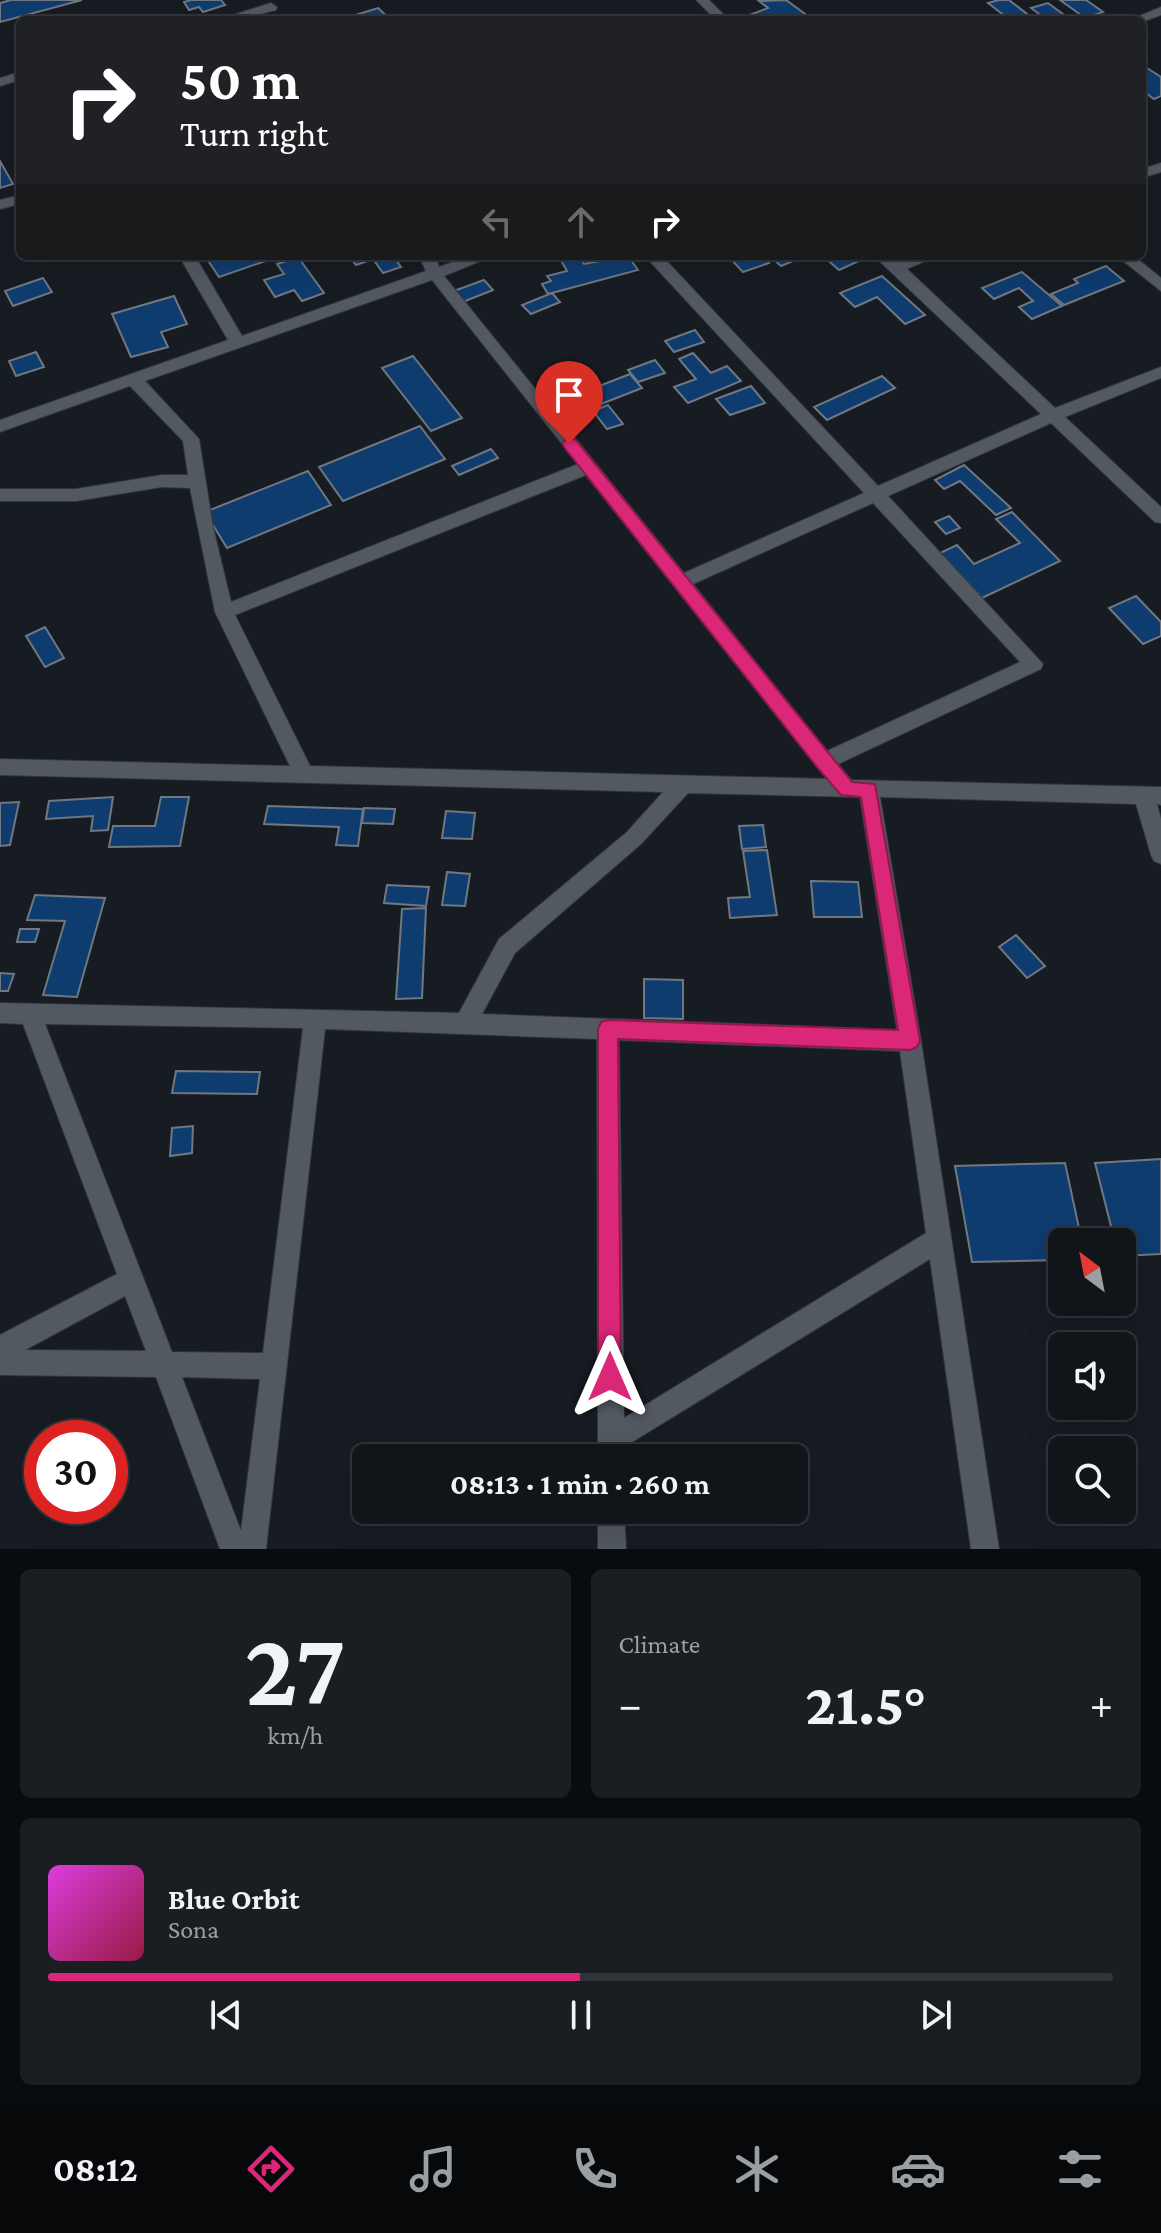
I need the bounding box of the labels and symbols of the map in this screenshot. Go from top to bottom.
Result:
pin [535,361,603,443]
north arrow [1048,1228,1136,1316]
position arrow [568,1335,652,1419]
speed limit sign: 30 [24,1420,128,1524]

